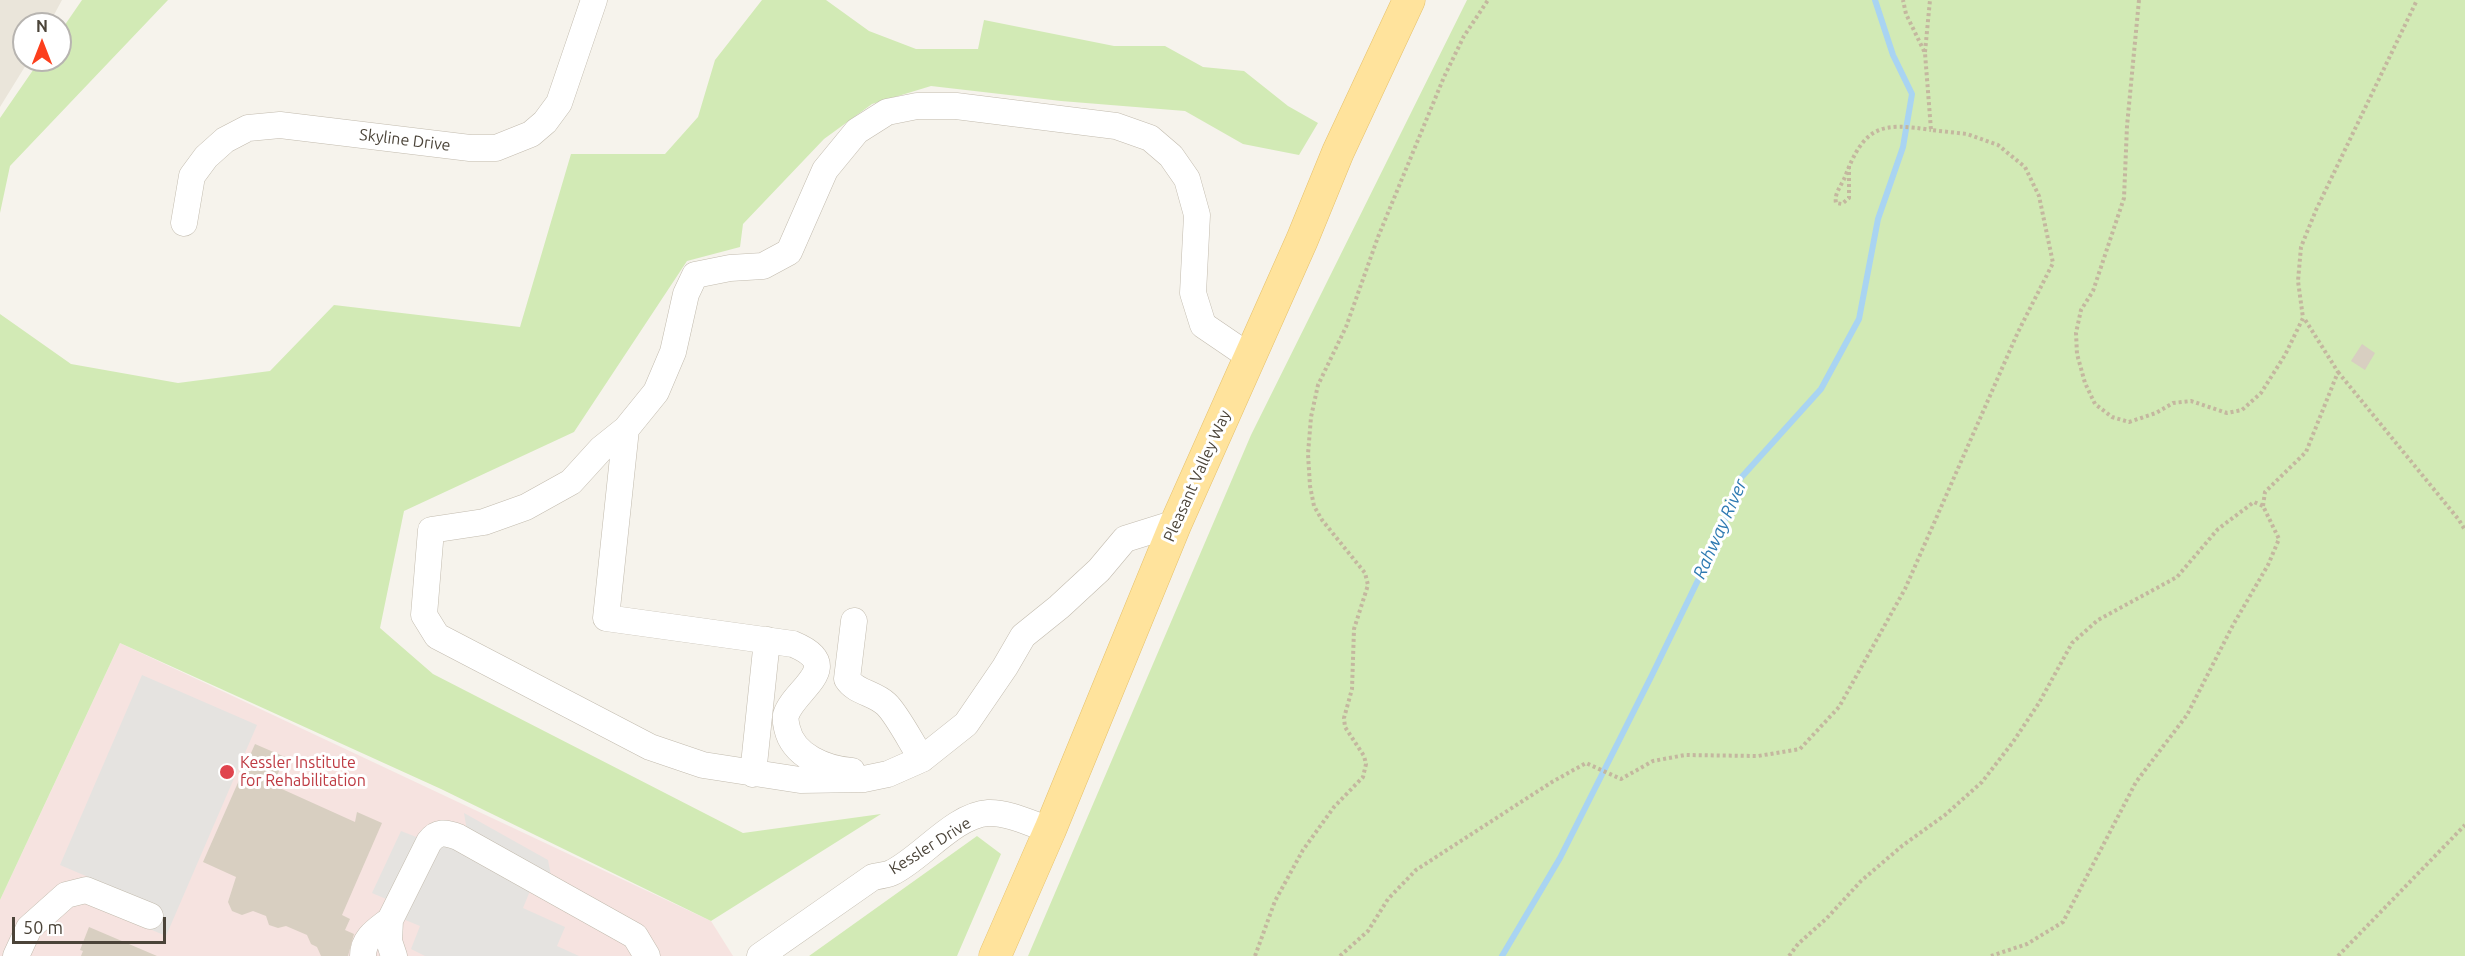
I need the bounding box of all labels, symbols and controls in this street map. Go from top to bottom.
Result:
north arrow [12,12,72,72]
text: N [36,17,48,35]
street label: Skyline Drive [358,125,452,155]
street label: Pleasant Valley Way [1159,407,1235,545]
water label: Rahway River [1688,476,1752,582]
place label: Kessler Institute for Rehabilitation [240,753,366,791]
marker: Kessler Institute for Rehabilitation [218,763,236,781]
street label: Kessler Drive [886,813,974,879]
scale bar [15,905,170,943]
text: 50 m [23,917,63,937]

